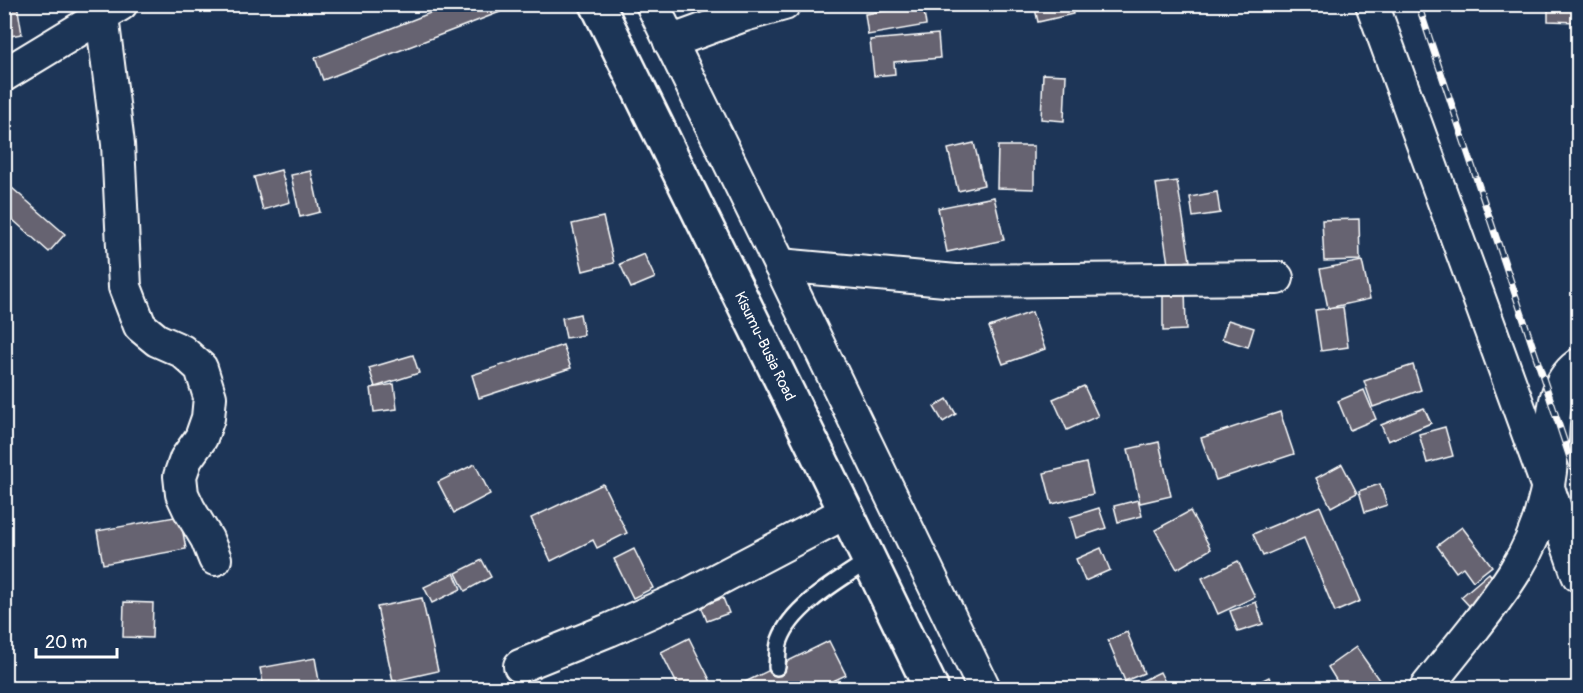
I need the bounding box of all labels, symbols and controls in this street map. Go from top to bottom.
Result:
street label: Kisumu-Busia Road [730,288,799,404]
scale bar [36,621,117,659]
text: 20 m [45,631,87,654]

